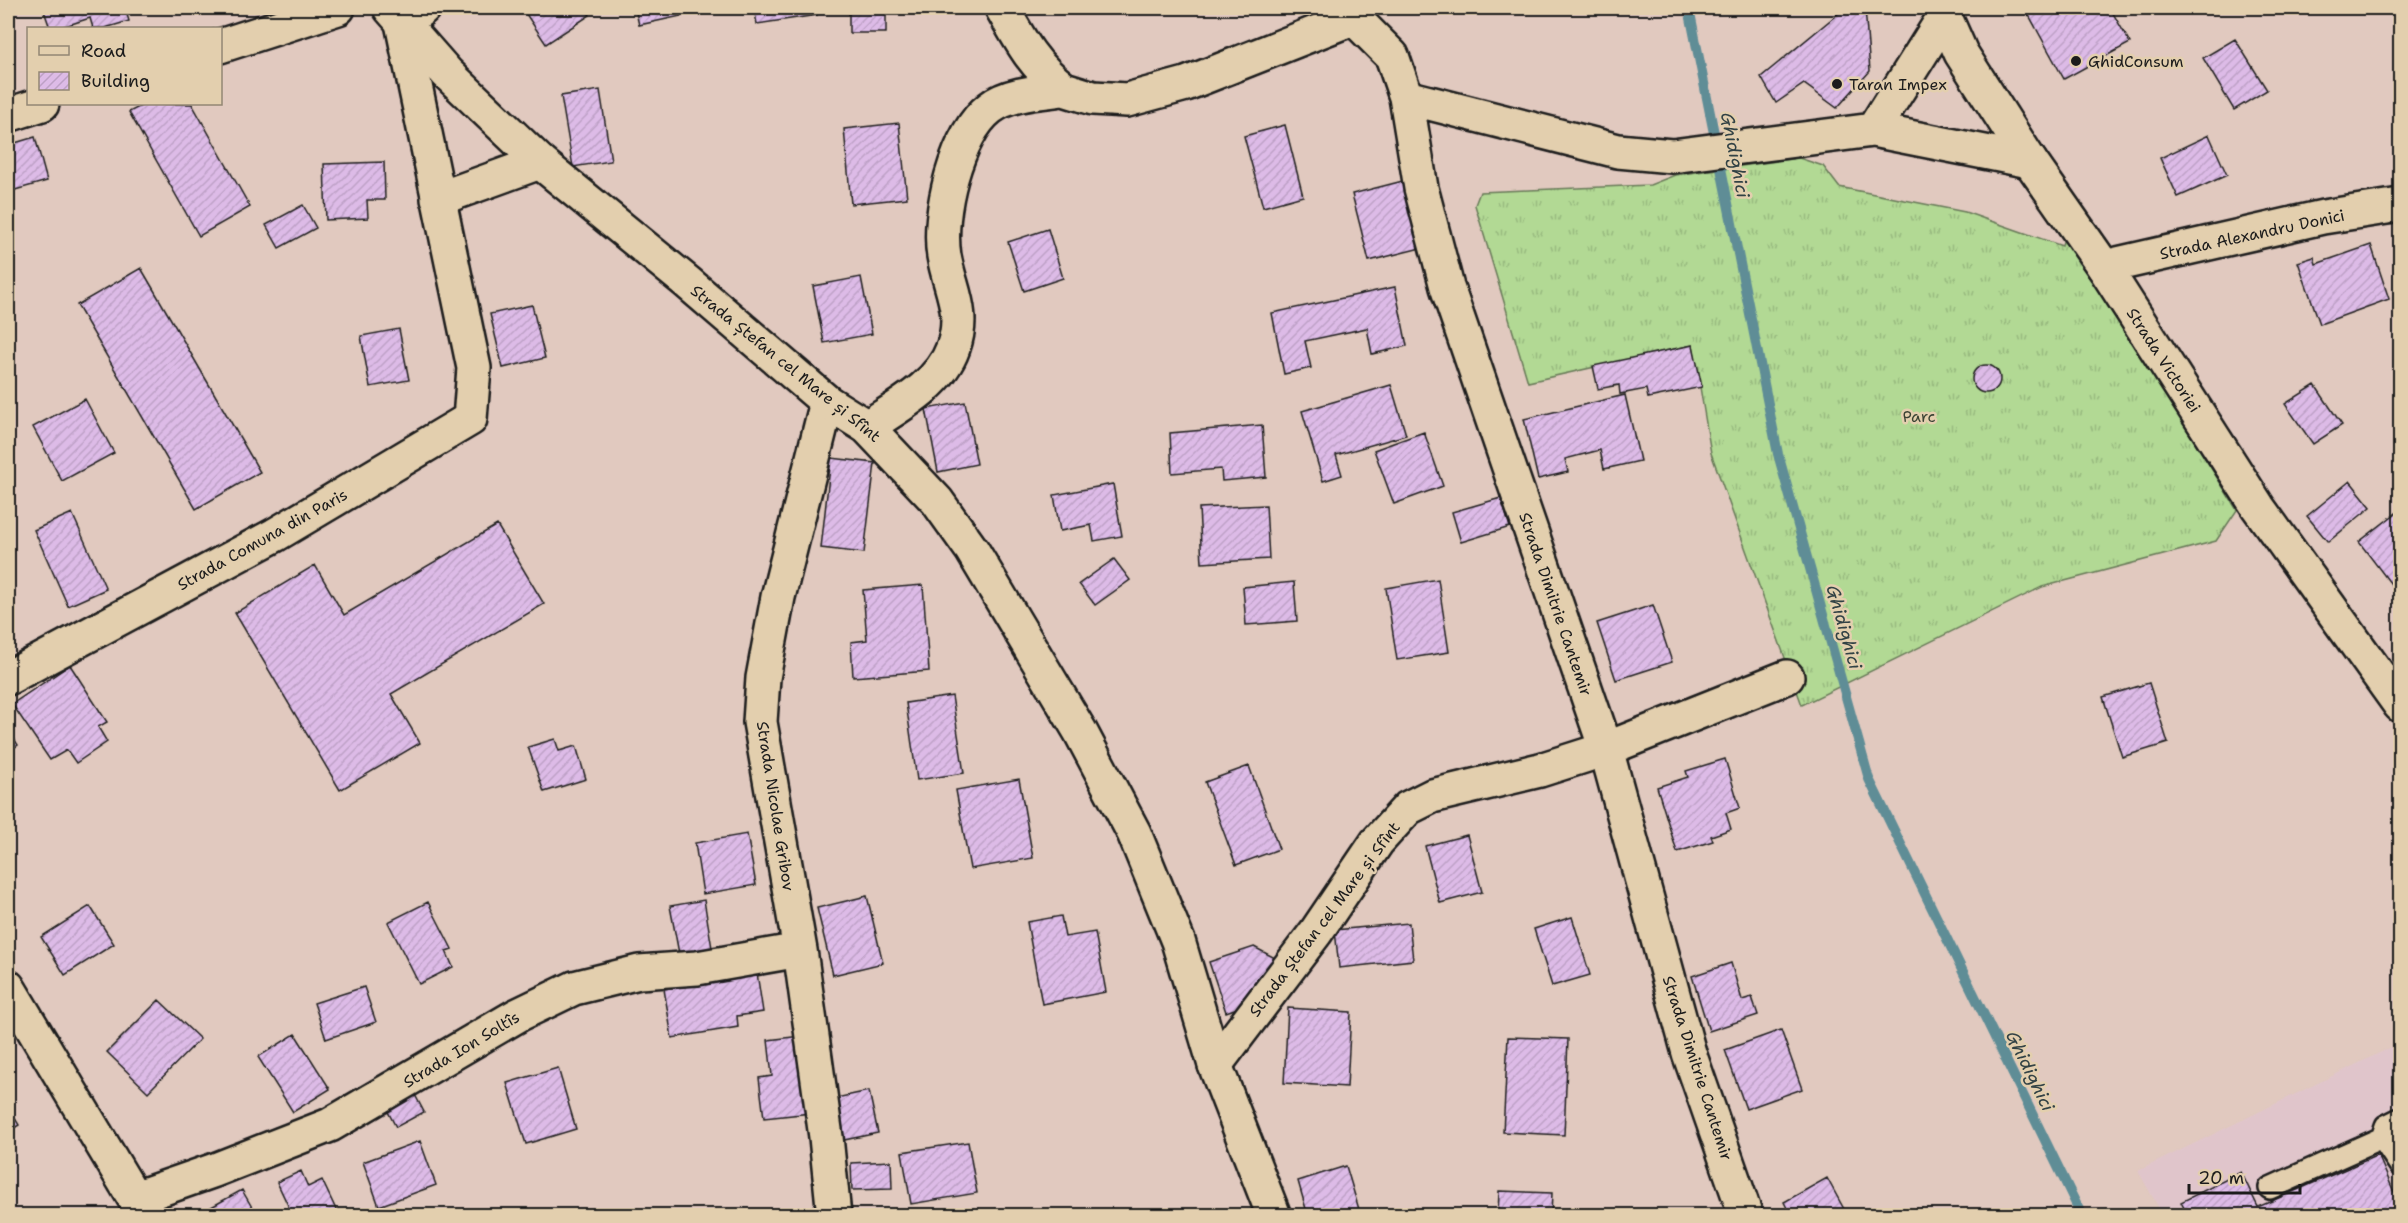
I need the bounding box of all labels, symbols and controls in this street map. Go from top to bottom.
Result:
legend [27,27,222,105]
text: Road [81,39,126,63]
place label: GhidConsum [2088,51,2184,72]
marker: GhidConsum [2069,54,2083,68]
text: Building [81,69,150,93]
place label: Taran Impex [1849,74,1947,95]
marker: Taran Impex [1830,77,1844,91]
water label: Ghidighici [1715,110,1755,201]
street label: Strada Alexandru Donici [2158,205,2347,264]
street label: Strada Ștefan cel Mare și Sfînt [686,280,885,447]
street label: Strada Victoriei [2122,304,2205,417]
park label: Parc [1903,406,1935,427]
street label: Strada Comuna din Paris [173,484,351,595]
street label: Strada Dimitrie Cantemir [1514,509,1597,699]
water label: Ghidighici [1820,582,1868,673]
street label: Strada Nicolae Gribov [752,720,799,893]
street label: Strada Ștefan cel Mare și Sfînt [1244,818,1405,1022]
street label: Strada Dimitrie Cantemir [1658,973,1737,1163]
street label: Strada Ion Soltîs [399,1006,523,1093]
water label: Ghidighici [2000,1027,2060,1116]
scale bar [2189,1157,2300,1195]
text: 20 m [2198,1166,2244,1190]

